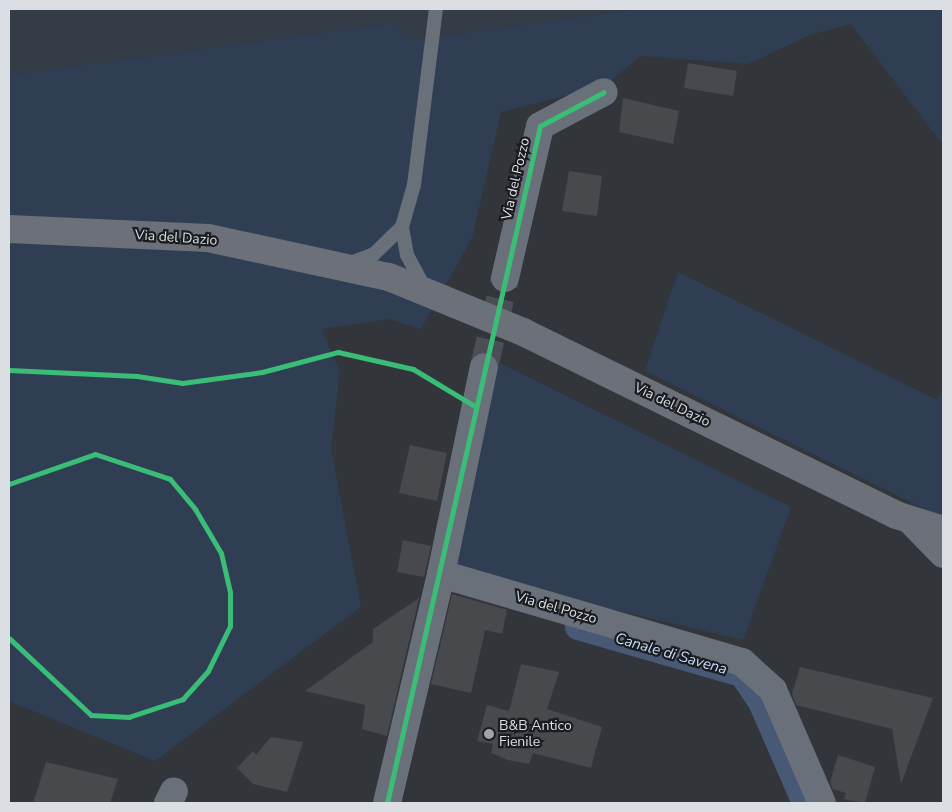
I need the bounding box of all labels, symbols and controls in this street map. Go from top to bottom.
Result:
street label: Via del Pozzo [498,136,534,222]
street label: Via del Dazio [134,227,218,249]
street label: Via del Dazio [631,379,713,431]
street label: Via del Pozzo [513,588,599,628]
water label: Canale di Savena [613,629,729,679]
place label: B&B Antico Fienile [499,718,572,750]
marker: B&B Antico Fienile [483,728,495,740]

